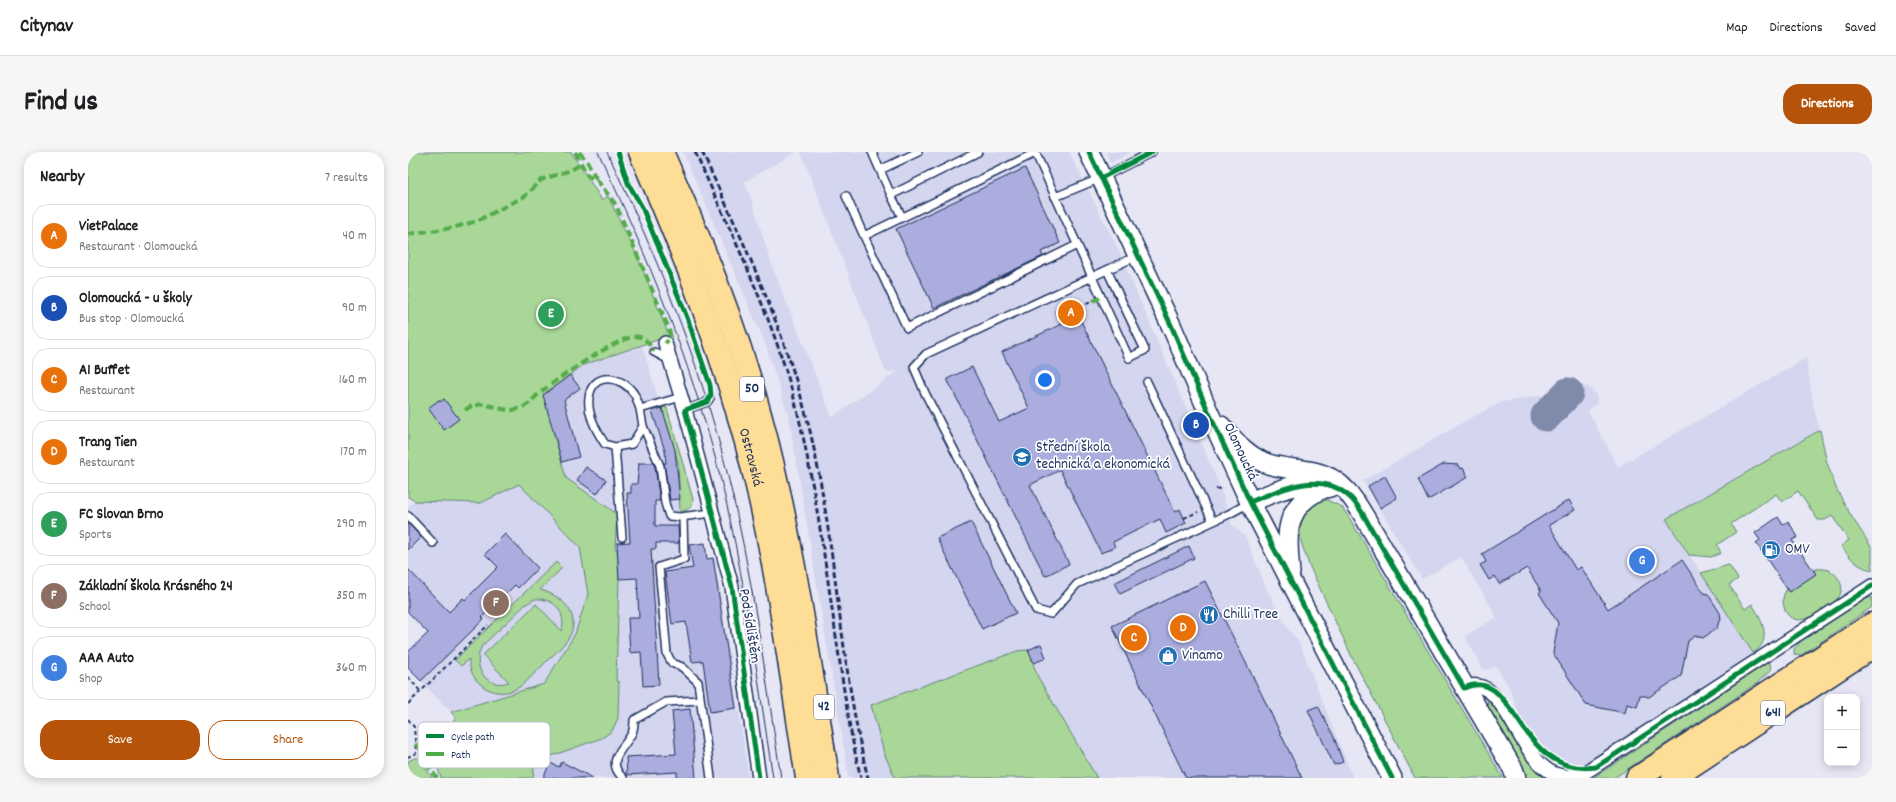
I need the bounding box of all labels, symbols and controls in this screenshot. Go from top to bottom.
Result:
text: Citynav [20,14,73,41]
text: Map [1726,18,1748,38]
text: Directions [1770,18,1823,38]
text: Saved [1845,18,1876,38]
text: Find us [24,84,98,124]
button: Directions [1783,84,1872,124]
text: Nearby [40,166,84,190]
text: 7 results [325,169,368,188]
text: VietPalace [79,216,138,238]
text: A [50,227,58,246]
text: 40 m [343,227,367,246]
text: Restaurant · Olomoucká [79,238,197,257]
text: Olomoucká - u školy [79,288,192,310]
pin: A [1058,298,1084,328]
text: B [51,299,57,318]
text: 90 m [342,299,367,318]
pin: E [538,299,564,329]
text: Bus stop · Olomoucká [79,310,184,329]
text: A1 Buffet [79,360,130,382]
your location [1035,370,1055,390]
text: C [51,371,57,390]
text: 160 m [339,371,367,390]
road number: 50 [740,377,764,401]
text: Restaurant [79,382,135,401]
pin: B [1183,410,1209,440]
street label: Olomoucká [1217,419,1263,485]
street label: Ostravská [732,426,768,489]
text: Trang Tien [79,432,137,454]
place label: Střední škola technická a ekonomická [1036,437,1171,476]
text: D [51,443,57,462]
text: 170 m [340,443,367,462]
school or university icon: Střední škola technická a ekonomická [1011,446,1033,468]
text: Restaurant [79,454,135,473]
text: FC Slovan Brno [79,504,163,526]
text: E [51,515,57,534]
text: 290 m [336,515,367,534]
text: Sports [79,526,112,545]
fuel station icon: OMV [1760,539,1782,561]
place label: OMV [1785,539,1810,561]
pin: G [1629,546,1655,576]
text: Základní škola Krásného 24 [79,576,233,598]
text: F [51,587,57,606]
text: 350 m [336,587,367,606]
street label: Pod Sídlištěm [732,587,766,665]
pin: F [483,588,509,618]
text: School [79,598,111,617]
restaurant icon: Chilli Tree [1198,604,1220,626]
place label: Chilli Tree [1223,604,1279,626]
pin: D [1170,613,1196,643]
pin: C [1121,623,1147,653]
shop icon: Vinamo [1157,645,1179,667]
place label: Vinamo [1182,645,1223,667]
text: AAA Auto [79,648,134,670]
text: G [51,659,57,678]
text: 360 m [336,659,367,678]
text: Shop [79,670,102,689]
map controls [1824,694,1860,766]
button: + [1824,694,1860,730]
road number: 42 [814,695,834,719]
road number: 641 [1761,701,1785,725]
button: Save [40,720,200,760]
button: Share [208,720,368,760]
legend [418,722,550,768]
text: Cycle path [451,730,495,746]
button: − [1824,730,1860,766]
text: Path [451,748,470,764]

